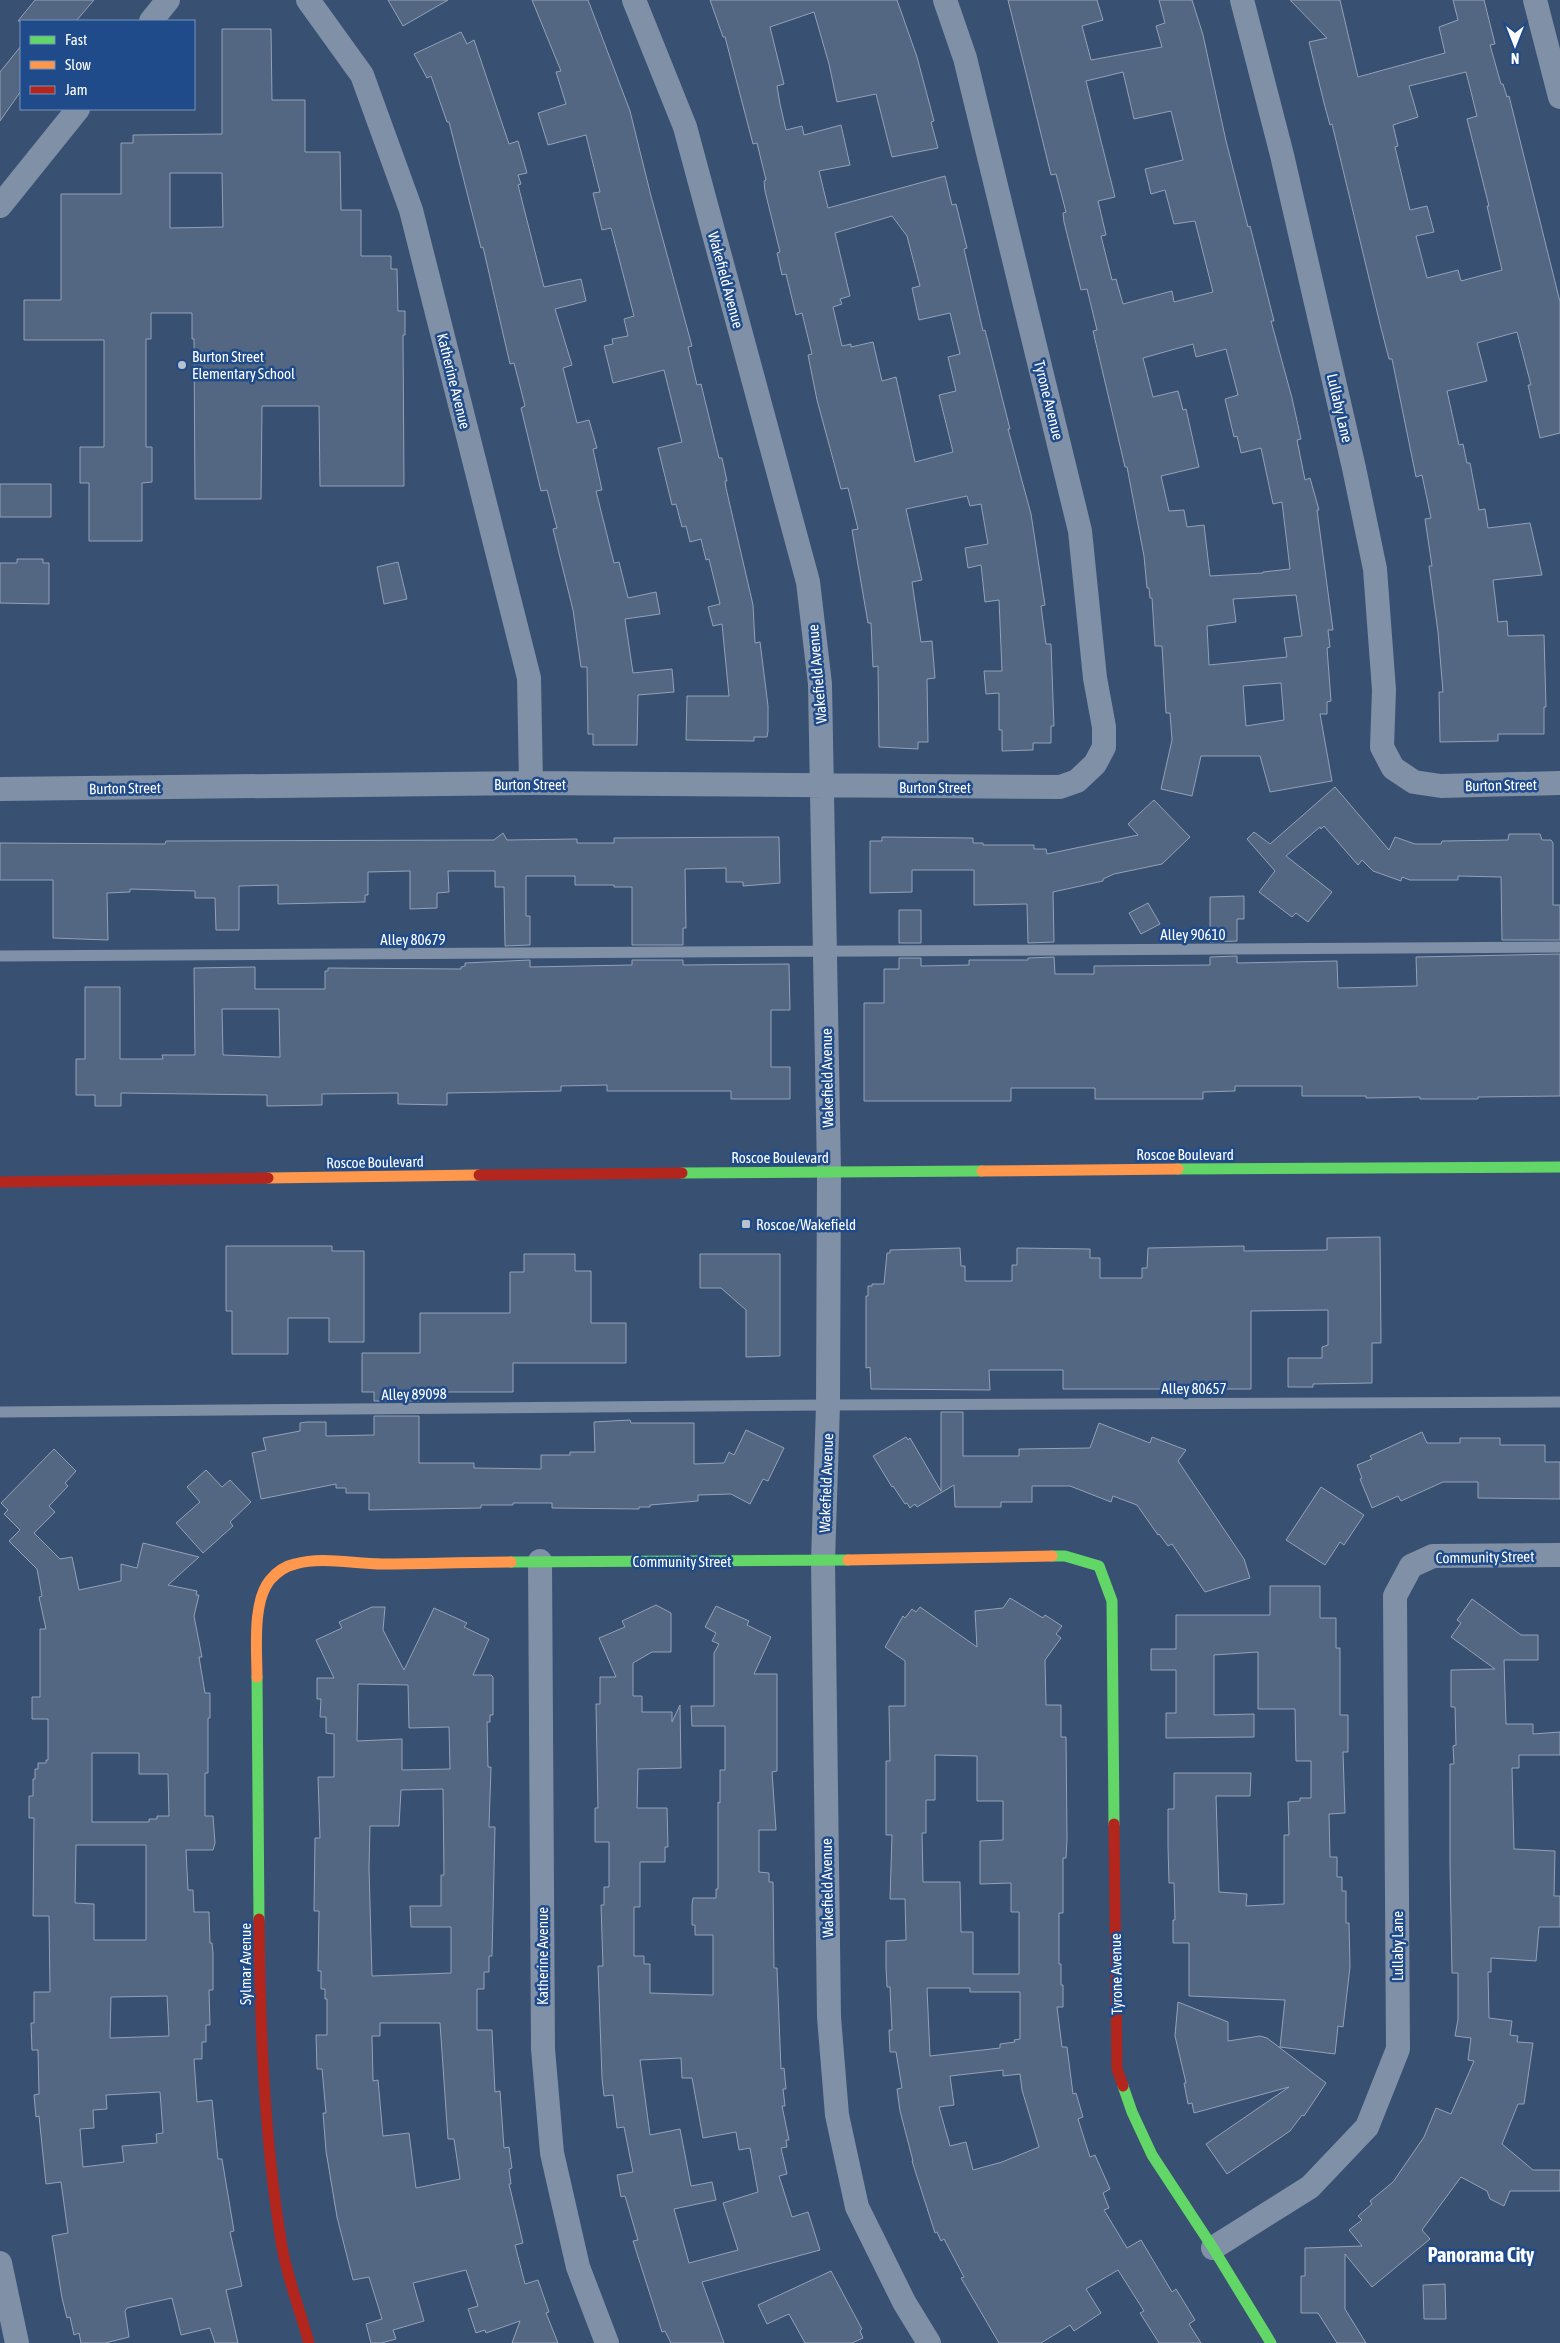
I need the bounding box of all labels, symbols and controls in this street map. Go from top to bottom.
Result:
legend [20,20,195,110]
north arrow [1490,20,1540,70]
text: Fast [65,31,87,48]
text: N [1511,50,1519,66]
text: Slow [65,56,91,73]
text: Jam [65,81,88,98]
street label: Wakefield Avenue [705,230,747,330]
street label: Katherine Avenue [434,331,474,431]
place label: Burton Street Elementary School [192,348,295,382]
street label: Tyrone Avenue [1031,358,1067,442]
marker: Burton Street Elementary School [176,359,188,371]
street label: Lullaby Lane [1324,372,1356,444]
street label: Wakefield Avenue [804,624,830,724]
street label: Burton Street [494,776,566,793]
street label: Burton Street [1465,776,1537,794]
street label: Burton Street [89,779,161,797]
street label: Burton Street [899,779,971,796]
street label: Alley 90610 [1160,926,1226,943]
street label: Alley 80679 [380,931,446,948]
street label: Wakefield Avenue [818,1028,836,1128]
street label: Roscoe Boulevard [1136,1146,1234,1163]
street label: Roscoe Boulevard [731,1149,829,1166]
street label: Roscoe Boulevard [326,1153,424,1171]
place label: Roscoe/Wakefield [756,1216,856,1233]
marker: Roscoe/Wakefield [740,1218,752,1230]
street label: Alley 80657 [1161,1380,1227,1397]
street label: Alley 89098 [381,1385,447,1403]
street label: Wakefield Avenue [816,1433,836,1533]
street label: Community Street [1435,1548,1535,1566]
street label: Community Street [633,1553,731,1570]
street label: Wakefield Avenue [818,1838,836,1938]
street label: Katherine Avenue [534,1907,551,2005]
street label: Lullaby Lane [1389,1911,1406,1981]
street label: Sylmar Avenue [237,1923,254,2005]
street label: Tyrone Avenue [1107,1933,1125,2015]
district label: Panorama City [1428,2243,1535,2266]

